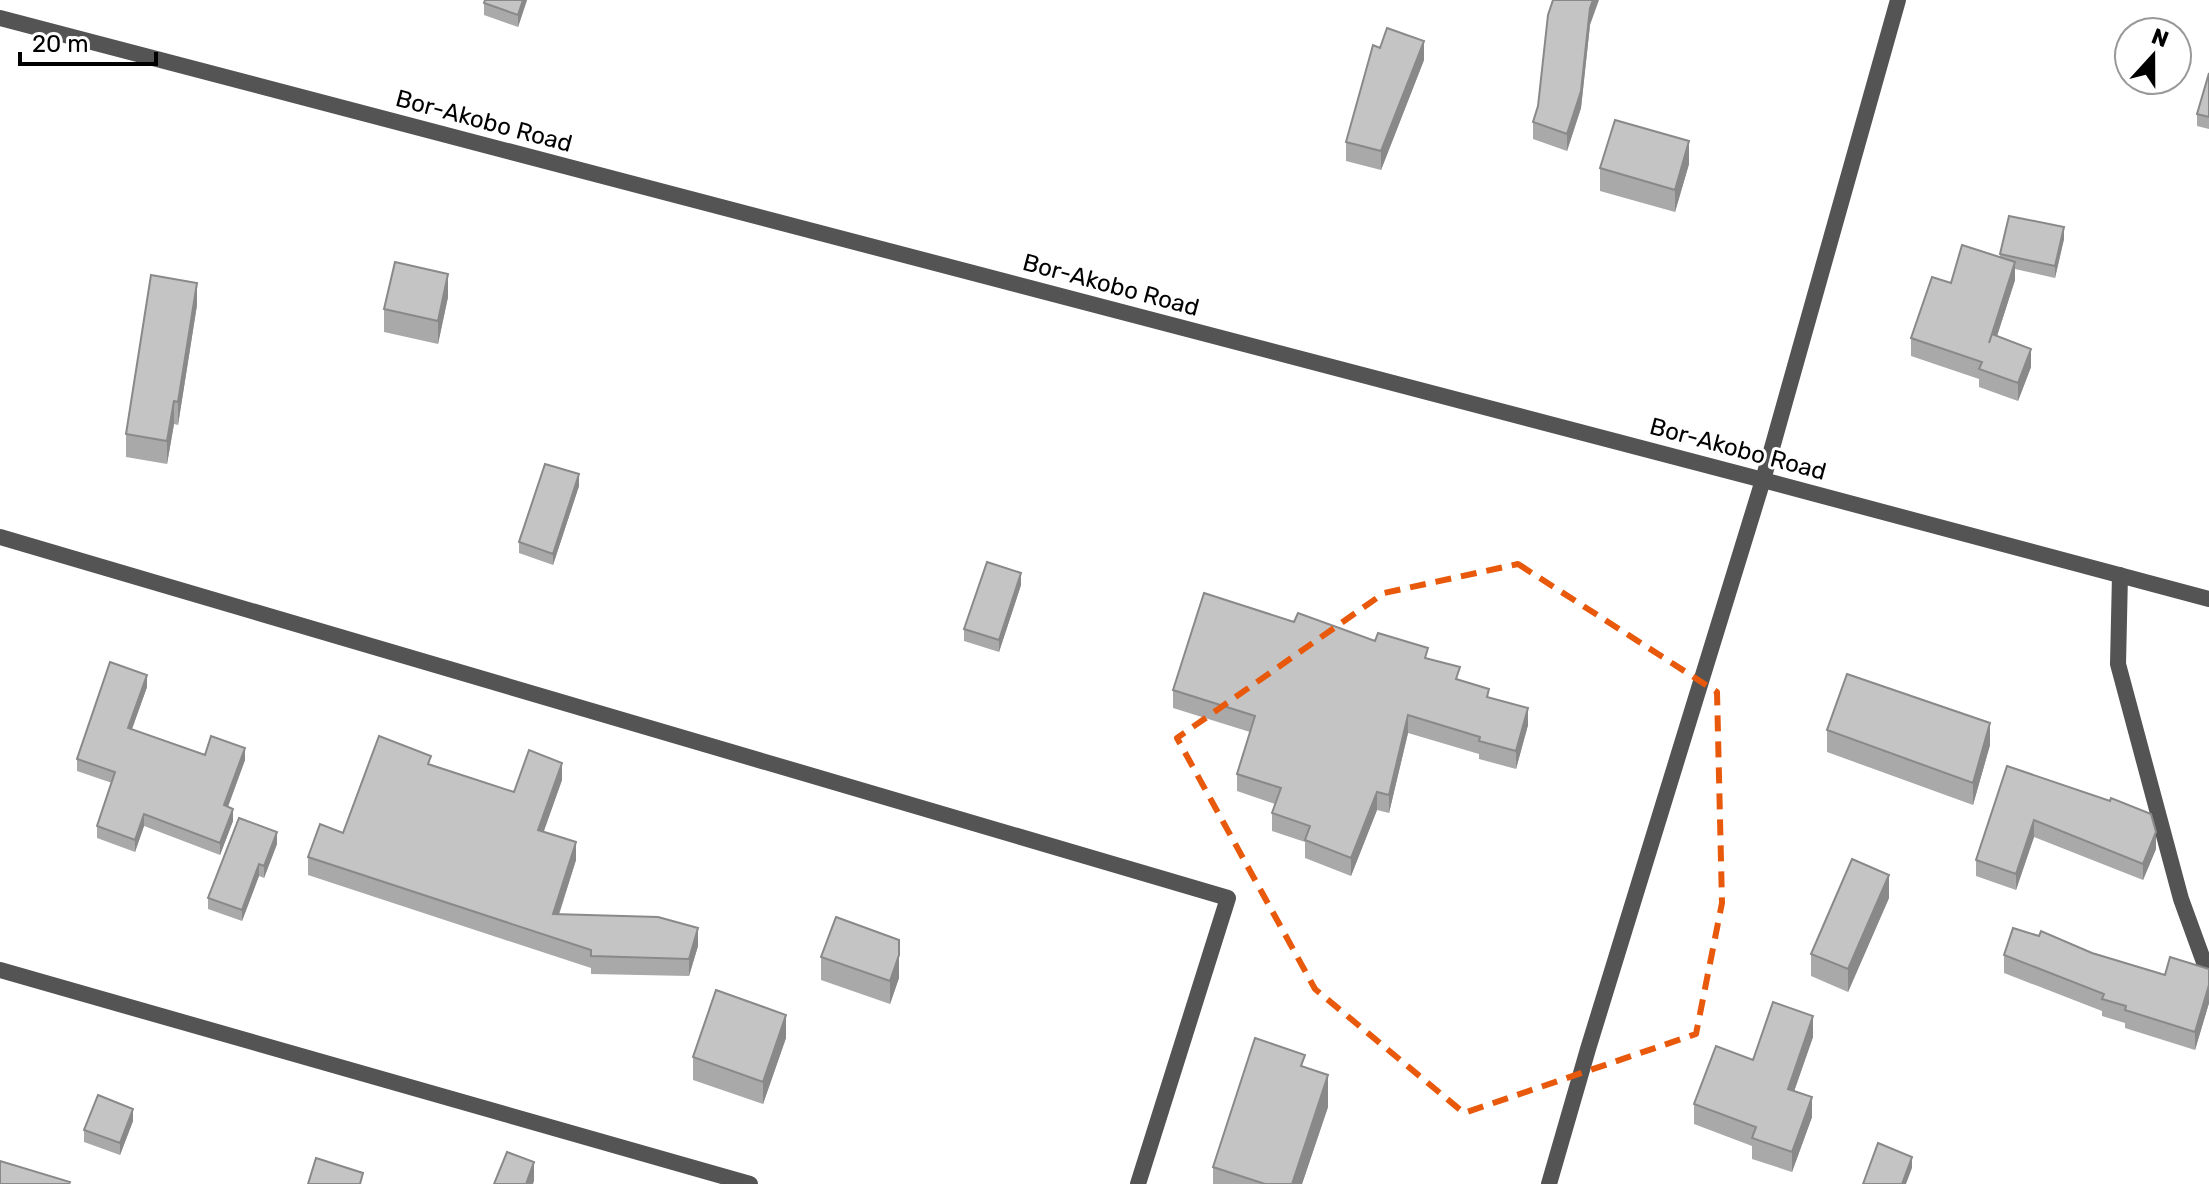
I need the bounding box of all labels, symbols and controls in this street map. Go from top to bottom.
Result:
scale bar [20,16,156,66]
north arrow [2113,16,2193,96]
text: N [2148,22,2172,53]
text: 20 m [32,30,89,58]
street label: Bor-Akobo Road [393,84,575,158]
street label: Bor-Akobo Road [1020,248,1202,322]
street label: Bor-Akobo Road [1647,412,1829,486]

